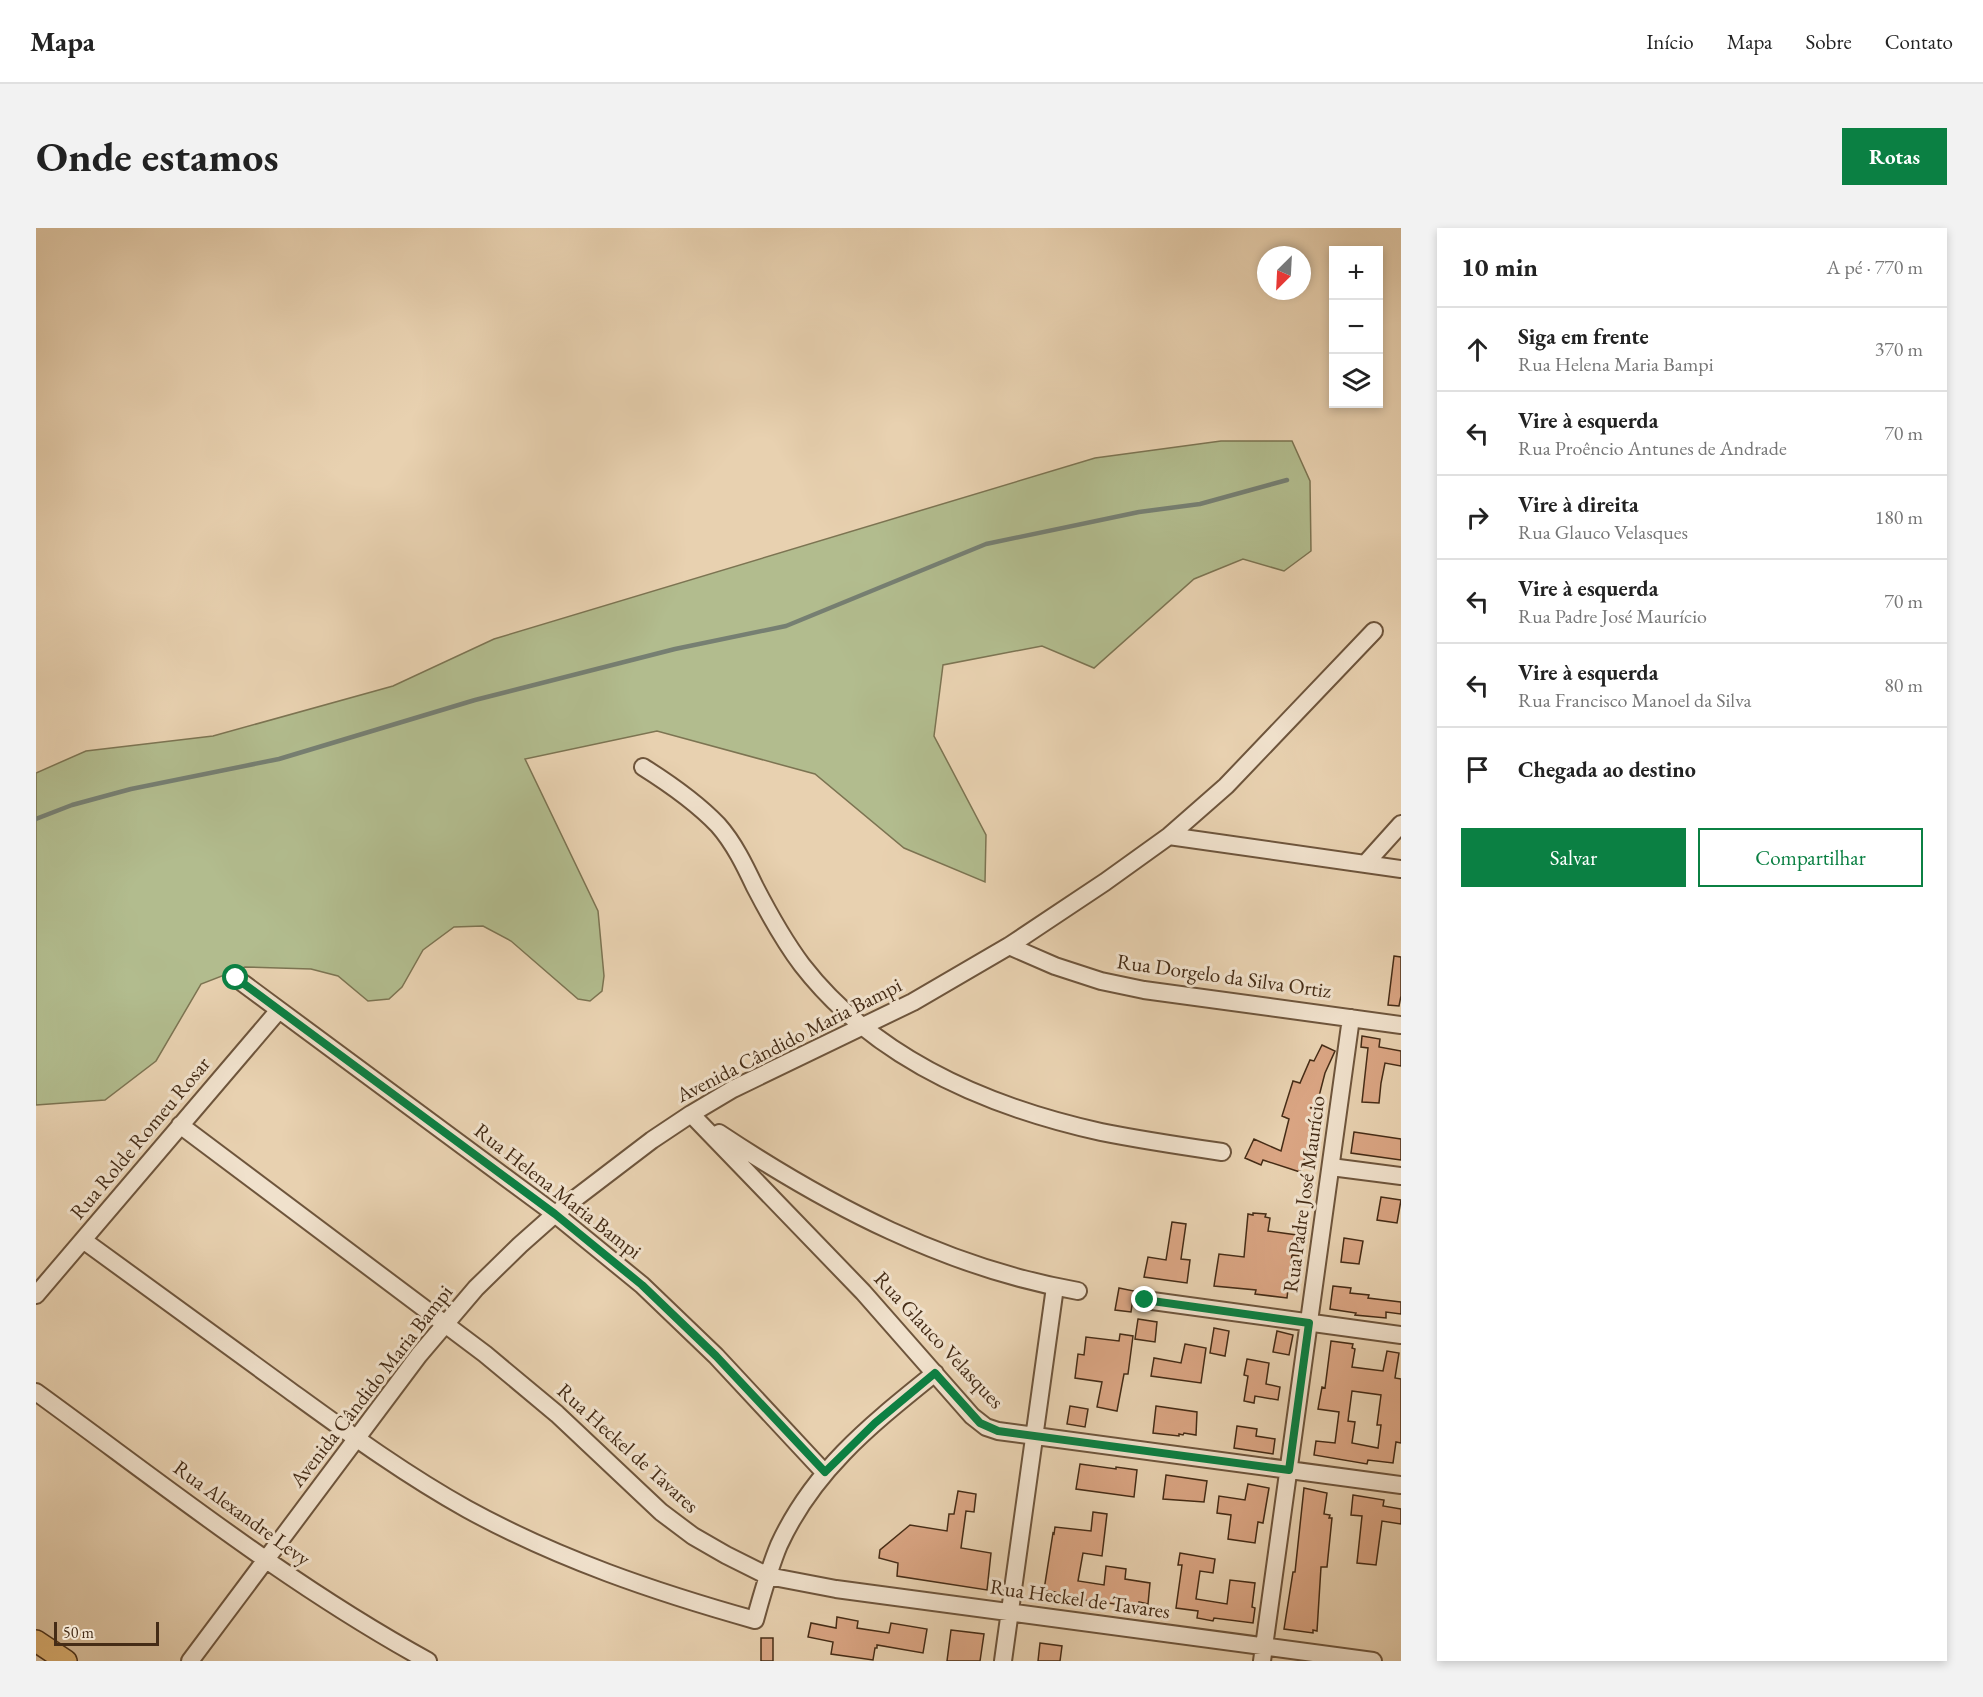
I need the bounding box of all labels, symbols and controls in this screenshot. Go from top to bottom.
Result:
text: Mapa [30,23,95,59]
text: Início [1646,28,1694,55]
text: Mapa [1727,28,1772,55]
text: Sobre [1805,28,1852,55]
text: Contato [1885,28,1953,55]
button: Rotas [1842,128,1947,185]
text: Onde estamos [36,129,279,184]
north arrow [1257,246,1311,300]
map controls [1329,246,1383,408]
button: + [1329,246,1383,300]
text: 10 min [1461,250,1538,284]
text: A pé · 770 m [1827,254,1923,280]
button: − [1329,300,1383,354]
text: Siga em frente [1518,322,1649,351]
icon: ahead [1461,333,1494,366]
text: 370 m [1875,336,1923,362]
text: Rua Helena Maria Bampi [1518,351,1714,377]
button: layers [1329,354,1383,408]
text: Vire à esquerda [1518,406,1658,435]
icon: left [1461,417,1494,450]
text: 70 m [1884,420,1923,446]
text: Rua Proêncio Antunes de Andrade [1518,435,1787,461]
text: Vire à direita [1518,490,1639,519]
icon: right [1461,501,1494,534]
text: 180 m [1875,504,1923,530]
text: Rua Glauco Velasques [1518,519,1688,545]
text: Vire à esquerda [1518,574,1658,603]
icon: left [1461,585,1494,618]
text: 70 m [1884,588,1923,614]
text: Rua Padre José Maurício [1518,603,1707,629]
text: Vire à esquerda [1518,658,1658,687]
icon: left [1461,669,1494,702]
text: 80 m [1884,672,1923,698]
text: Rua Francisco Manoel da Silva [1518,687,1752,713]
icon: arrive [1461,753,1494,786]
text: Chegada ao destino [1518,755,1696,784]
button: Salvar [1461,828,1686,887]
button: Compartilhar [1698,828,1923,887]
street label: Rua Dorgelo da Silva Ortiz [1115,947,1333,1004]
route start [222,964,248,990]
street label: Avenida Cândido Maria Bampi [671,971,906,1109]
street label: Rua Rolde Romeu Rosar [64,1051,216,1225]
street label: Rua Padre José Maurício [1276,1094,1331,1294]
street label: Rua Helena Maria Bampi [469,1117,648,1264]
street label: Rua Glauco Velasques [869,1265,1010,1414]
street label: Avenida Cândido Maria Bampi [283,1279,458,1493]
route end [1131,1286,1157,1312]
street label: Rua Heckel de Tavares [552,1377,705,1519]
street label: Rua Alexandre Levy [168,1454,317,1572]
street label: Rua Heckel de Tavares [988,1573,1172,1625]
scale bar [54,1619,159,1646]
text: 50 m [63,1622,94,1643]

